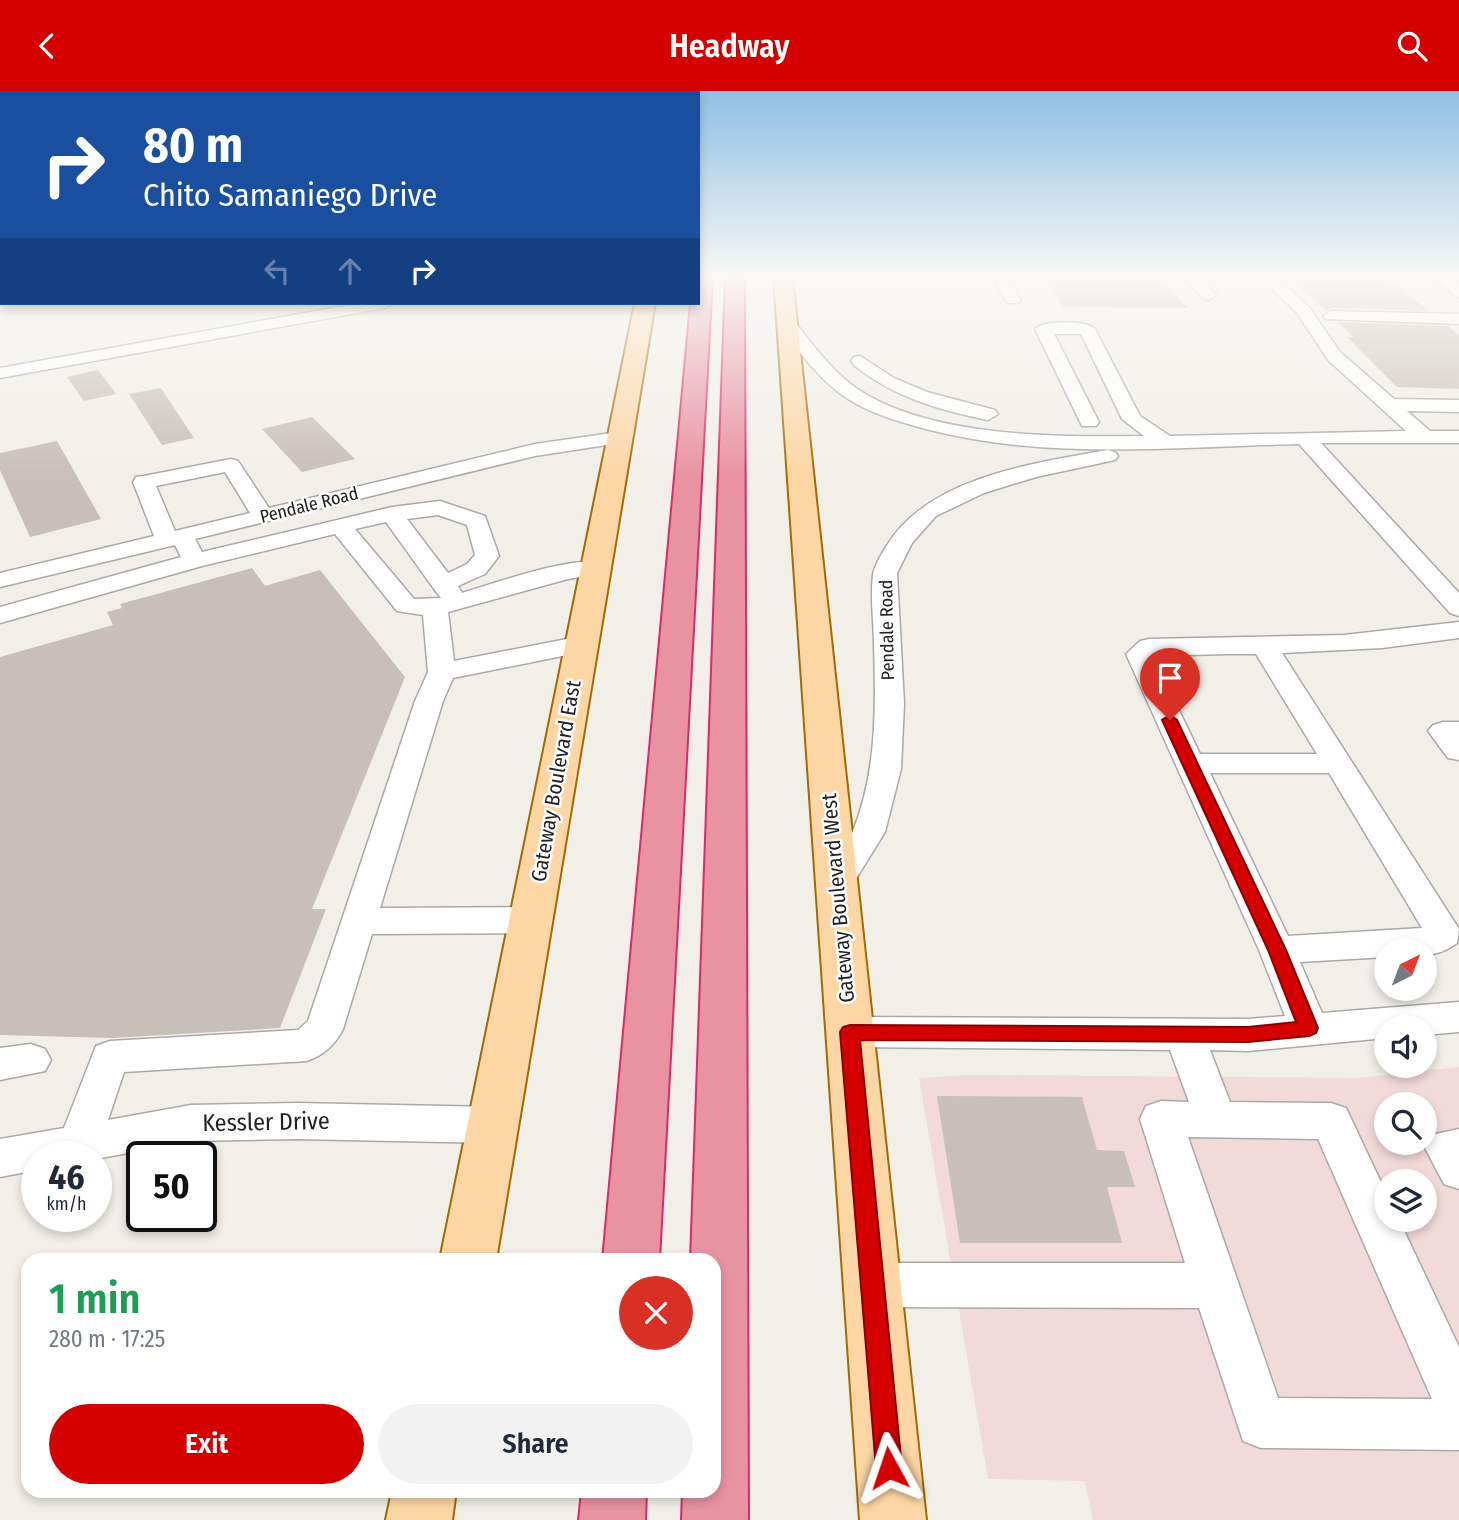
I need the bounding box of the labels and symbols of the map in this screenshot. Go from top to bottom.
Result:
street label: Pendale Road [258,482,360,528]
street label: Pendale Road [875,579,899,681]
pin [1140,648,1200,720]
street label: Gateway Boulevard East [525,678,587,884]
street label: Gateway Boulevard West [816,792,860,1004]
north arrow [1374,938,1437,1001]
street label: Kessler Drive [202,1107,330,1137]
speed limit sign: 50 [126,1141,217,1232]
position arrow [852,1431,926,1505]

